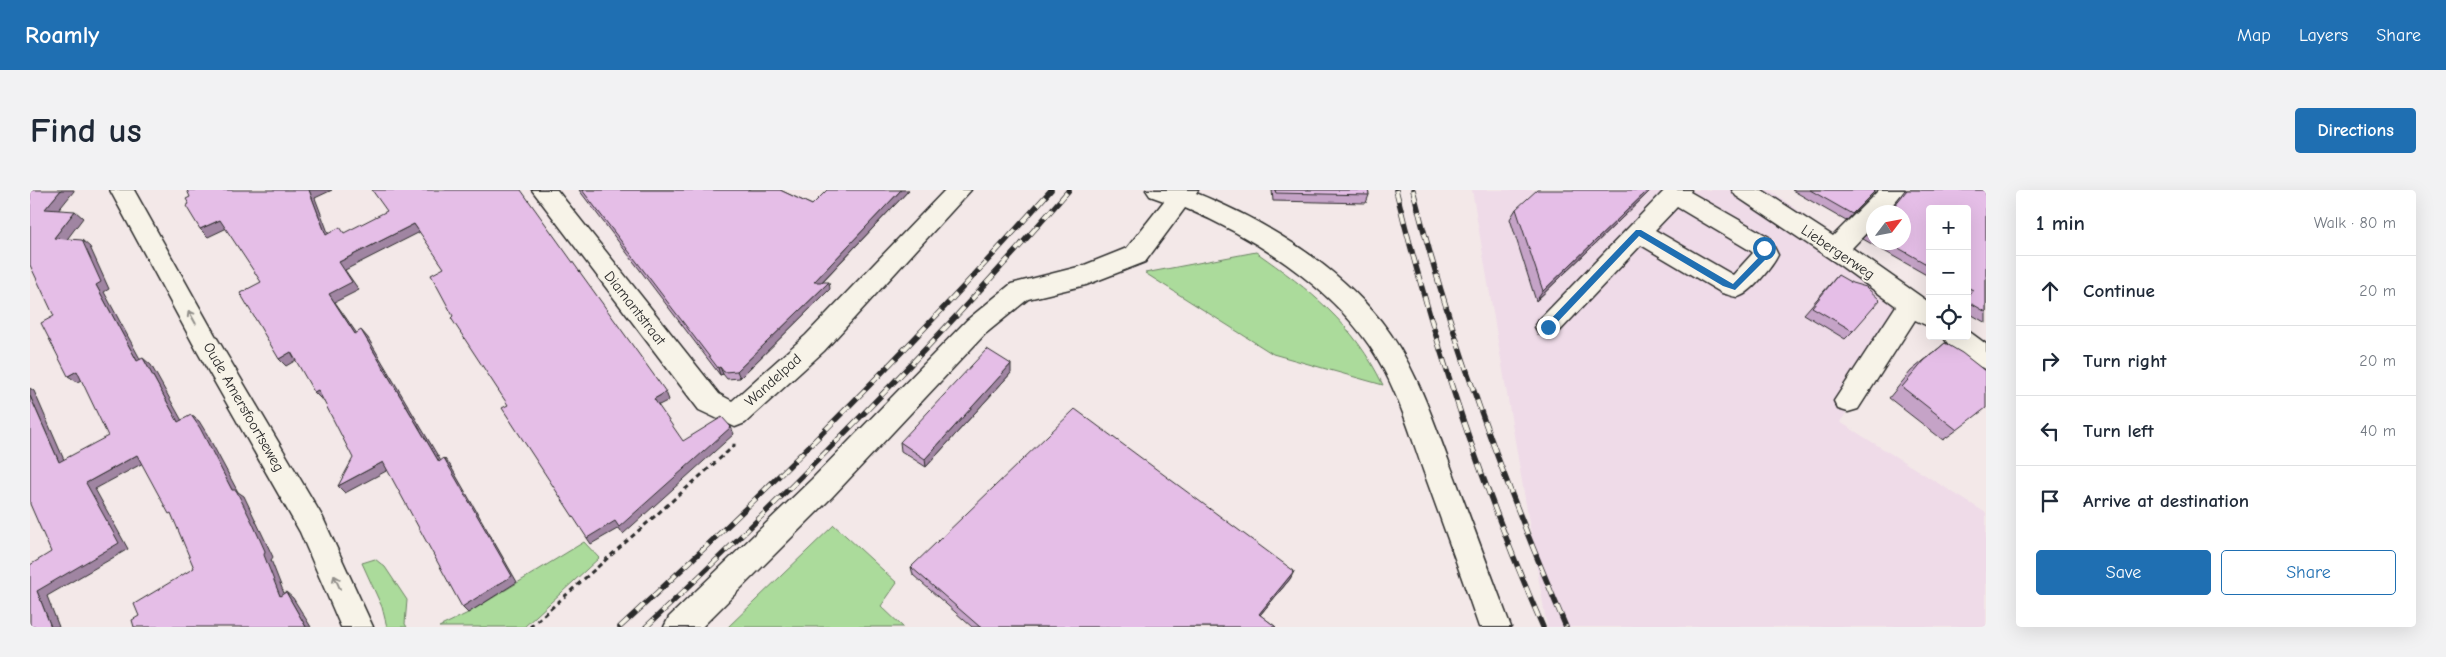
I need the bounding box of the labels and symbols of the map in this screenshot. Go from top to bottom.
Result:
north arrow [1866,205,1911,250]
street label: Liebergerweg [1798,221,1878,283]
route start [1753,237,1776,260]
street label: Diamantstraat [600,267,670,349]
one-way arrow [187,310,197,325]
route end [1537,316,1560,339]
street label: Oude Amersfoortseweg [200,339,288,475]
street label: Wandelpad [741,350,805,410]
one-way arrow [332,575,342,590]

